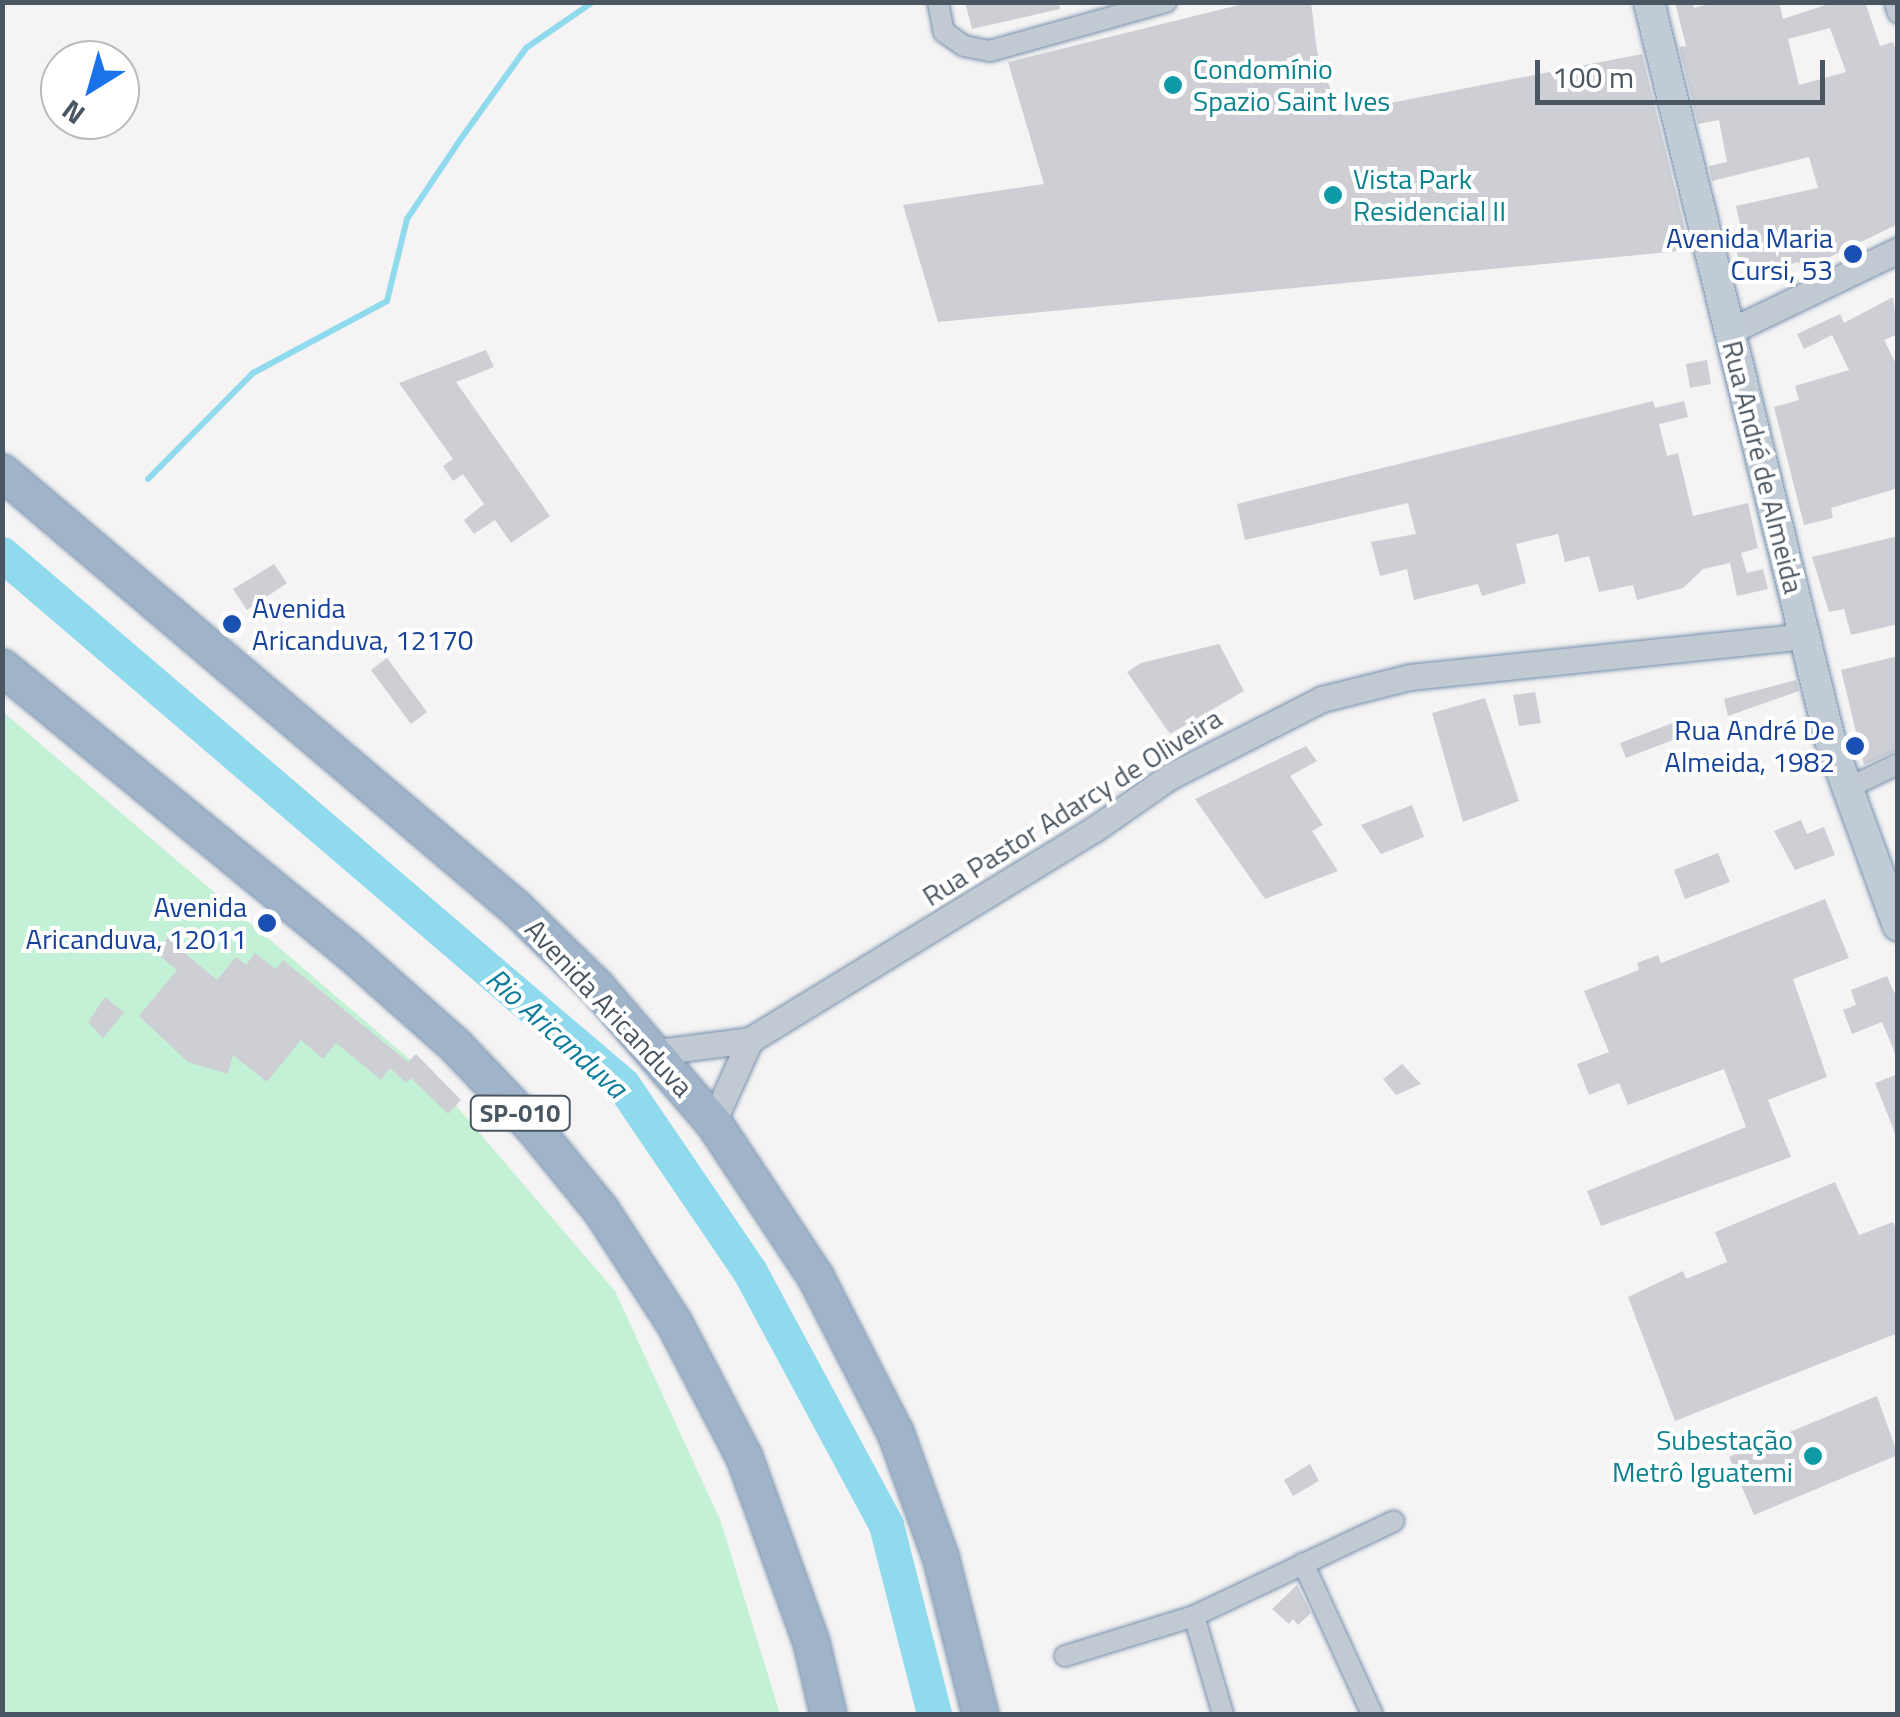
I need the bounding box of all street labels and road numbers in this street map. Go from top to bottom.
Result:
street label: Rua André de Almeida [1715,337,1811,597]
street label: Rua Pastor Adarcy de Oliveira [916,701,1228,913]
street label: Avenida Aricanduva [518,912,700,1104]
road number: SP-010 [468,1093,572,1133]

